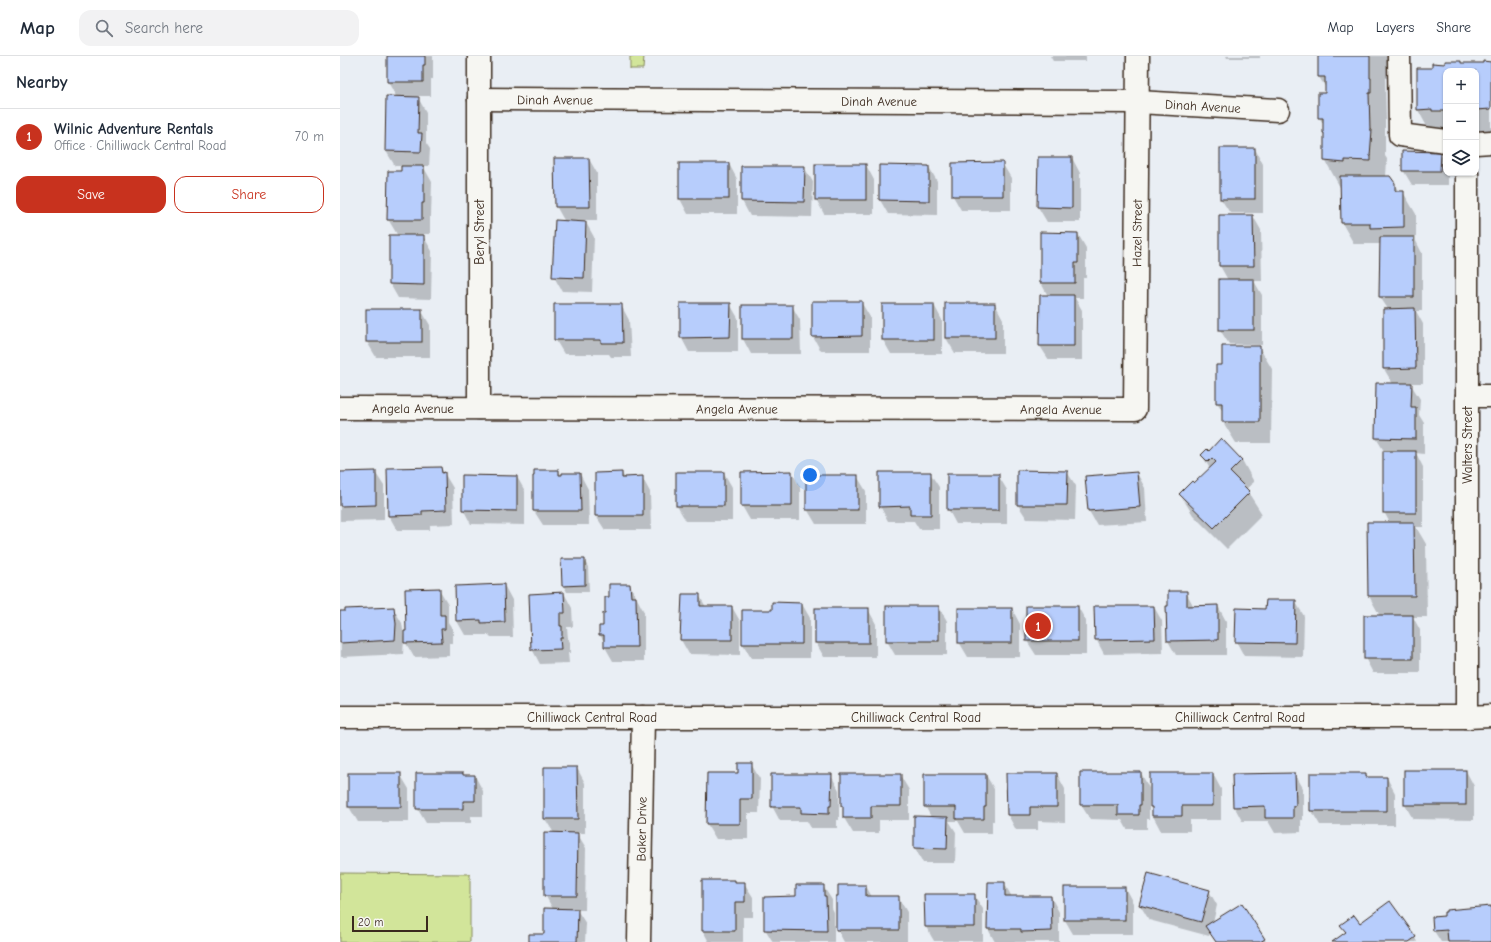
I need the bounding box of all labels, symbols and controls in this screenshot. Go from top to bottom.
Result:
search box [79,10,359,46]
text: Map [20,17,55,39]
icon: search [93,17,115,39]
text: Search here [125,19,203,37]
text: Map [1327,19,1354,36]
text: Layers [1376,19,1414,36]
text: Share [1436,19,1471,36]
map controls [1443,68,1479,176]
button: + [1443,68,1479,104]
text: Nearby [16,73,67,92]
street label: Dinah Avenue [517,92,594,107]
street label: Dinah Avenue [841,93,918,108]
street label: Dinah Avenue [1165,96,1242,115]
button: − [1443,104,1479,140]
text: Wilnic Adventure Rentals [54,120,213,138]
text: 1 [26,129,32,144]
text: 70 m [295,129,324,144]
text: Office · Chilliwack Central Road [54,138,226,153]
button: layers [1443,140,1479,176]
button: Save [16,176,166,213]
button: Share [174,176,324,213]
street label: Beryl Street [472,198,487,265]
street label: Hazel Street [1129,198,1144,267]
street label: Angela Avenue [372,401,454,416]
street label: Angela Avenue [696,401,778,416]
street label: Angela Avenue [1020,401,1102,416]
street label: Walters Street [1460,405,1475,484]
your location [800,465,820,485]
pin: 1 [1025,611,1051,641]
street label: Chilliwack Central Road [527,710,657,725]
street label: Chilliwack Central Road [851,710,981,725]
street label: Chilliwack Central Road [1175,710,1305,725]
street label: Baker Drive [633,796,649,862]
scale bar [352,914,428,933]
text: 20 m [358,916,383,929]

